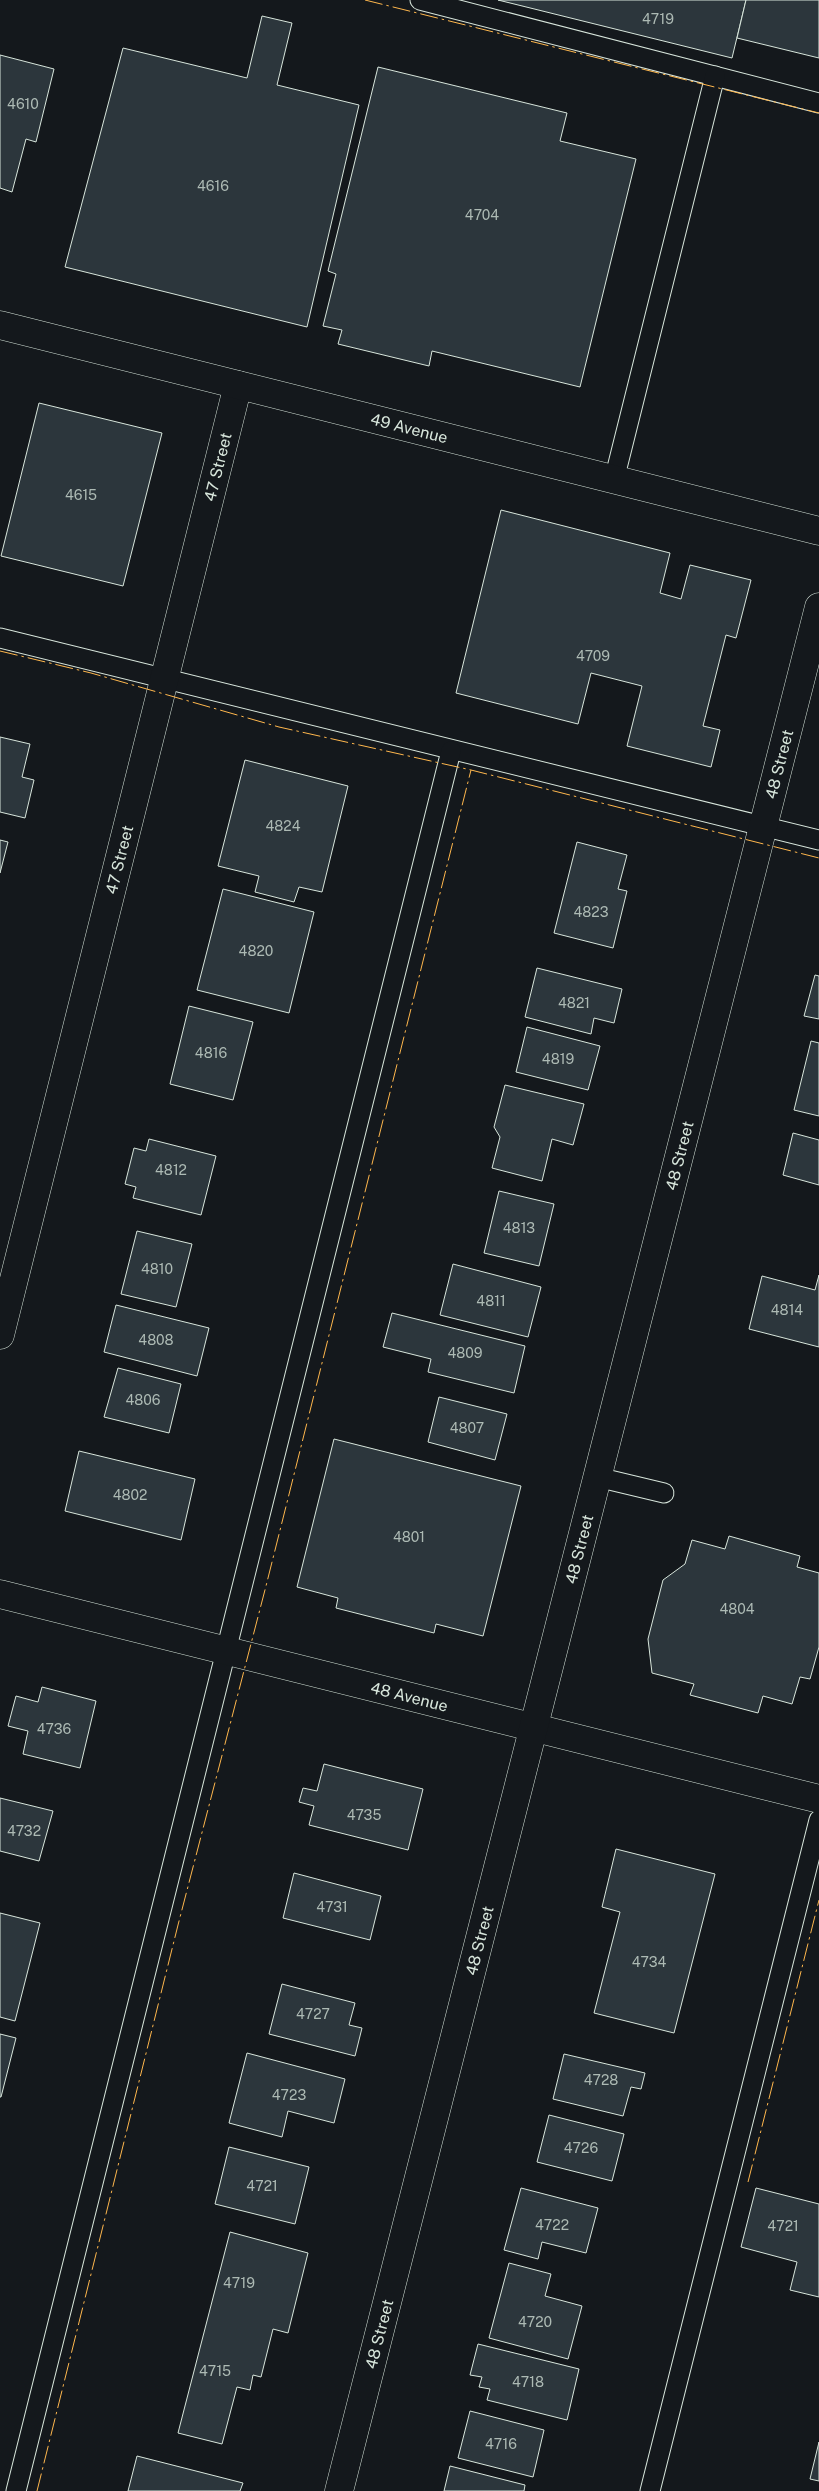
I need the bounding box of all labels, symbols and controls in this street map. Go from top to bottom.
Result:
house number: 4719 [642,11,674,27]
house number: 4610 [7,96,39,112]
house number: 4616 [197,178,229,194]
house number: 4704 [465,207,499,223]
street label: 49 Avenue [369,410,450,447]
street label: 47 Street [200,431,236,503]
house number: 4615 [65,487,97,503]
house number: 4709 [576,648,610,664]
street label: 48 Street [761,727,797,801]
house number: 4824 [265,818,301,834]
street label: 47 Street [102,823,137,896]
house number: 4823 [573,904,609,920]
house number: 4820 [239,943,273,959]
house number: 4821 [558,995,590,1011]
house number: 4816 [195,1045,227,1061]
house number: 4819 [542,1051,574,1067]
street label: 48 Street [662,1119,698,1193]
house number: 4812 [155,1162,187,1178]
house number: 4813 [503,1220,535,1236]
house number: 4810 [141,1261,173,1277]
house number: 4811 [476,1293,506,1309]
house number: 4814 [771,1302,803,1318]
house number: 4808 [138,1332,174,1348]
house number: 4809 [448,1345,483,1361]
house number: 4806 [126,1392,161,1408]
house number: 4807 [450,1420,484,1436]
house number: 4802 [113,1487,147,1503]
street label: 48 Street [561,1512,597,1586]
house number: 4801 [393,1529,425,1545]
house number: 4804 [719,1601,755,1617]
street label: 48 Avenue [368,1678,450,1716]
house number: 4736 [37,1721,71,1737]
house number: 4735 [347,1807,381,1823]
house number: 4732 [7,1823,41,1839]
house number: 4731 [316,1899,348,1915]
street label: 48 Street [462,1904,498,1978]
house number: 4734 [632,1954,666,1970]
house number: 4727 [296,2006,330,2022]
house number: 4728 [584,2072,618,2088]
house number: 4723 [272,2087,306,2103]
house number: 4726 [564,2140,598,2156]
house number: 4721 [246,2178,278,2194]
house number: 4722 [535,2217,569,2233]
house number: 4721 [767,2218,799,2234]
house number: 4719 [223,2275,255,2291]
street label: 48 Street [361,2297,397,2371]
house number: 4720 [518,2314,552,2330]
house number: 4715 [199,2363,231,2379]
house number: 4718 [512,2374,544,2390]
house number: 4716 [485,2436,517,2452]

